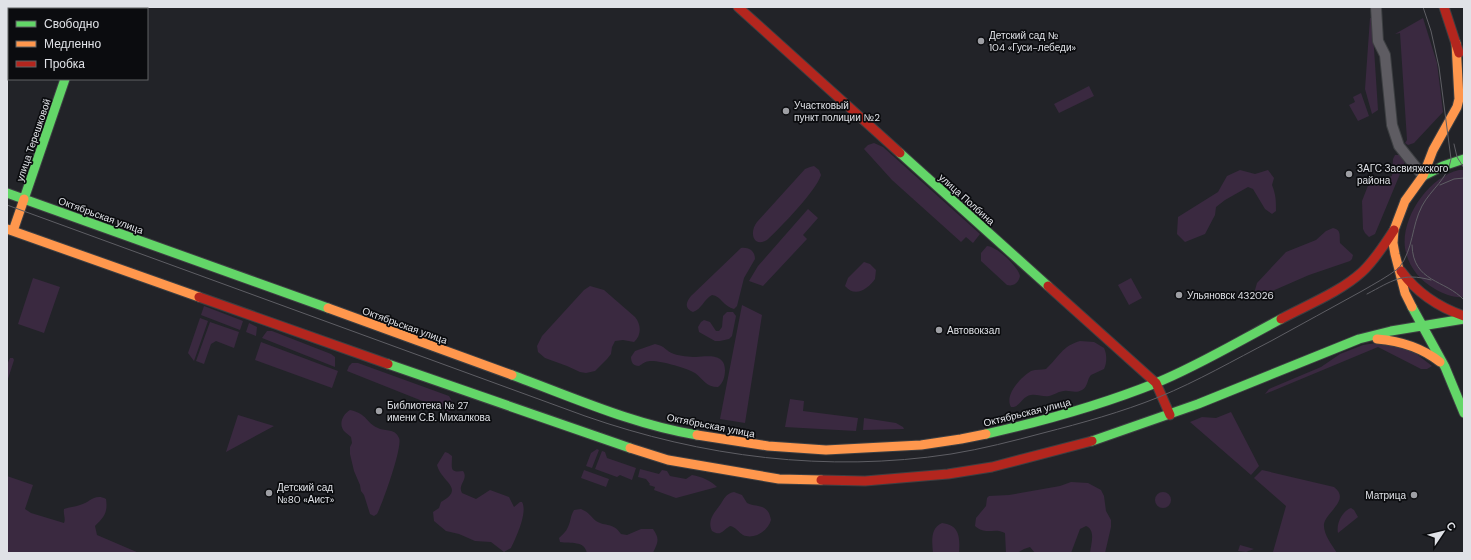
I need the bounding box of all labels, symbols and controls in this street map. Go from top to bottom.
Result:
legend [8,8,148,80]
text: Свободно [44,16,99,32]
place label: Детский сад № 104 «Гуси-лебеди» [989,29,1077,54]
text: Медленно [44,36,101,52]
marker: Детский сад № 104 «Гуси-лебеди» [976,36,986,46]
text: Пробка [44,56,85,72]
street label: улица Терешковой [13,97,54,183]
place label: Участковый пункт полиции №2 [794,99,880,124]
marker: Участковый пункт полиции №2 [781,106,791,116]
place label: ЗАГС Засвияжского района [1357,162,1449,187]
marker: ЗАГС Засвияжского района [1344,169,1354,179]
street label: улица Полбина [936,171,998,228]
street label: Октябрьская улица [57,194,146,237]
place label: Ульяновск 432026 [1187,289,1274,302]
marker: Ульяновск 432026 [1174,290,1184,300]
street label: Октябрьская улица [361,304,450,347]
place label: Автовокзал [947,324,1000,337]
marker: Автовокзал [934,325,944,335]
street label: Октябрьская улица [982,395,1073,430]
place label: Библиотека № 27 имени С.В. Михалкова [387,399,491,424]
marker: Библиотека № 27 имени С.В. Михалкова [374,406,384,416]
street label: Октябрьская улица [666,411,756,440]
place label: Детский сад №80 «Аист» [277,481,335,506]
marker: Детский сад №80 «Аист» [264,488,274,498]
place label: Матрица [1365,489,1406,502]
marker: Матрица [1409,490,1419,500]
north arrow [1423,512,1463,552]
text: С [1443,519,1459,534]

